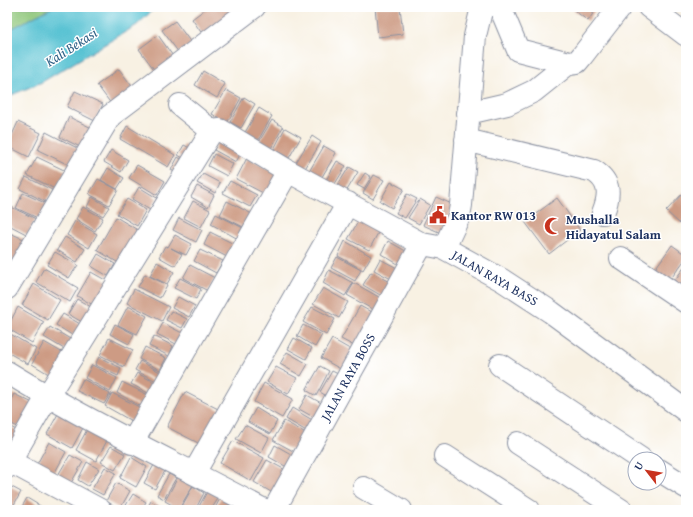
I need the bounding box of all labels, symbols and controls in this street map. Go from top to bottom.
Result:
water label: Kali Bekasi [40,23,101,72]
public building icon: Kantor RW 013 [428,205,448,225]
place label: Kantor RW 013 [451,206,536,225]
place label: Mushalla Hidayatul Salam [566,210,662,244]
mosque icon: Mushalla Hidayatul Salam [543,216,563,236]
street label: JALAN RAYA BASS [446,244,542,311]
street label: JALAN RAYA BOSS [315,330,380,426]
north arrow [627,451,667,491]
text: U [630,458,647,473]

